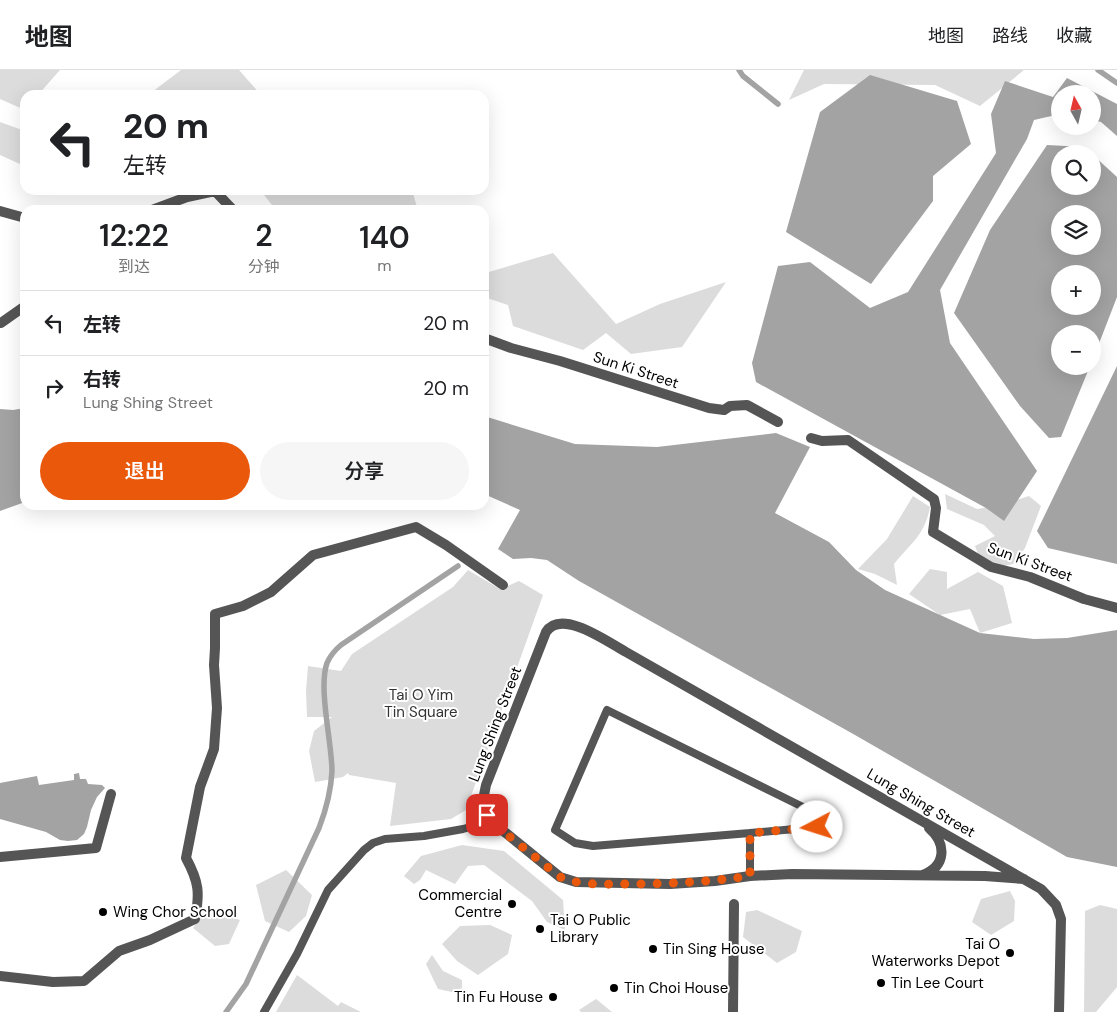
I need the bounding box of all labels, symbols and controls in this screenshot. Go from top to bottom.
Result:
text: 地图 [25,21,73,52]
text: 地图 [928,24,964,48]
text: 路线 [992,24,1028,48]
text: 收藏 [1056,24,1092,48]
north arrow [1051,85,1101,135]
map controls [1051,85,1101,375]
text: 20 m [123,103,209,149]
icon: left [40,110,105,175]
button: search [1051,145,1101,195]
text: 左转 [123,151,167,180]
button: layers [1051,205,1101,255]
text: 12:22 [99,216,169,255]
text: 2 [255,216,273,255]
text: 140 [359,218,410,257]
text: m [377,255,392,276]
text: 到达 [118,256,150,277]
text: 分钟 [248,256,280,277]
button: + [1051,265,1101,315]
icon: left [40,309,68,337]
text: 20 m [423,311,469,336]
text: 左转 [83,312,121,337]
button: − [1051,325,1101,375]
street label: Sun Ki Street [591,347,681,393]
text: 右转 [83,367,121,392]
icon: right [40,374,68,402]
text: 20 m [423,376,469,401]
text: Lung Shing Street [83,392,213,413]
button: 退出 [40,442,250,500]
button: 分享 [260,442,469,500]
street label: Sun Ki Street [985,537,1075,587]
street label: Lung Shing Street [464,663,526,784]
park label: Tai O Yim Tin Square [384,685,458,722]
street label: Lung Shing Street [863,764,979,842]
pin [466,794,508,836]
position arrow [790,800,842,852]
icon: arrive [473,801,501,829]
place label: Commercial Centre [418,885,502,922]
marker: Commercial Centre [506,898,518,910]
place label: Wing Chor School [113,902,237,922]
marker: Wing Chor School [97,906,109,918]
place label: Tai O Public Library [550,910,631,947]
marker: Tai O Public Library [534,923,546,935]
place label: Tai O Waterworks Depot [872,934,1000,971]
place label: Tin Sing House [663,939,765,959]
marker: Tin Sing House [647,943,659,955]
marker: Tai O Waterworks Depot [1004,947,1016,959]
place label: Tin Lee Court [891,973,984,993]
marker: Tin Lee Court [875,977,887,989]
place label: Tin Choi House [624,978,728,998]
marker: Tin Choi House [608,982,620,994]
place label: Tin Fu House [454,987,543,1007]
marker: Tin Fu House [547,991,559,1003]

